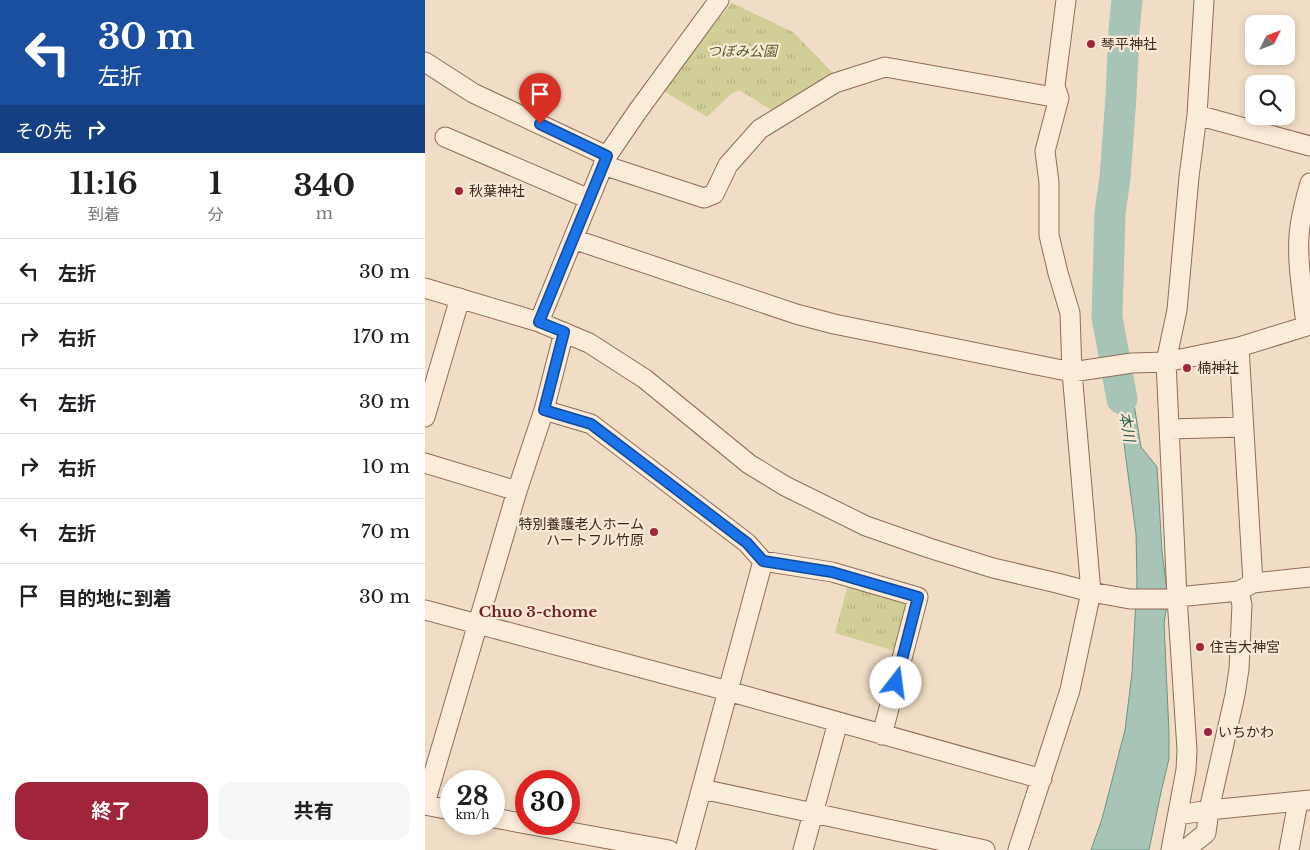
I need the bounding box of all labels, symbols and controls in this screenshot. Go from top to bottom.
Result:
text: 30 m [98,15,195,58]
north arrow [1245,15,1295,65]
map controls [1245,15,1295,125]
icon: left [15,20,80,85]
place label: 琴平神社 [1101,35,1157,53]
marker: 琴平神社 [1085,38,1097,50]
park label: つぼみ公園 [707,42,779,60]
text: 左折 [98,63,142,90]
pin [519,73,561,124]
button: search [1245,75,1295,125]
icon: arrive [526,80,554,108]
icon: right [82,115,110,143]
text: その先 [15,120,72,143]
text: 11:16 [70,165,138,202]
text: 1 [209,165,222,202]
text: 340 [293,167,355,204]
place label: 秋葉神社 [469,182,525,200]
marker: 秋葉神社 [453,185,465,197]
text: m [316,203,333,223]
text: 到着 [88,204,120,224]
text: 分 [208,204,224,224]
icon: left [15,257,43,285]
text: 30 m [359,260,410,283]
text: 左折 [58,262,96,285]
icon: right [15,322,43,350]
text: 170 m [353,325,410,348]
text: 右折 [58,327,96,350]
place label: 楠神社 [1197,359,1239,377]
marker: 楠神社 [1181,362,1193,374]
icon: left [15,387,43,415]
text: 30 m [359,390,410,413]
text: 左折 [58,392,96,415]
water label: 本川 [1116,410,1140,445]
icon: right [15,452,43,480]
text: 10 m [362,455,410,478]
text: 右折 [58,457,96,480]
place label: 特別養護老人ホーム ハートフル竹原 [518,515,644,549]
icon: left [15,517,43,545]
text: 70 m [361,520,410,543]
text: 左折 [58,522,96,545]
marker: 特別養護老人ホーム ハートフル竹原 [648,526,660,538]
icon: arrive [15,582,43,610]
text: 30 m [359,585,410,608]
text: 目的地に到着 [58,587,172,610]
district label: Chuo 3-chome [479,602,597,621]
place label: 住吉大神宮 [1210,638,1280,656]
marker: 住吉大神宮 [1194,641,1206,653]
position arrow [869,656,921,708]
place label: いちかわ [1218,723,1274,741]
marker: いちかわ [1202,726,1214,738]
speed limit sign: 30 [515,770,580,835]
text: 28 [456,781,489,812]
button: 終了 [15,782,208,840]
button: 共有 [218,782,410,840]
text: km/h [455,807,490,822]

